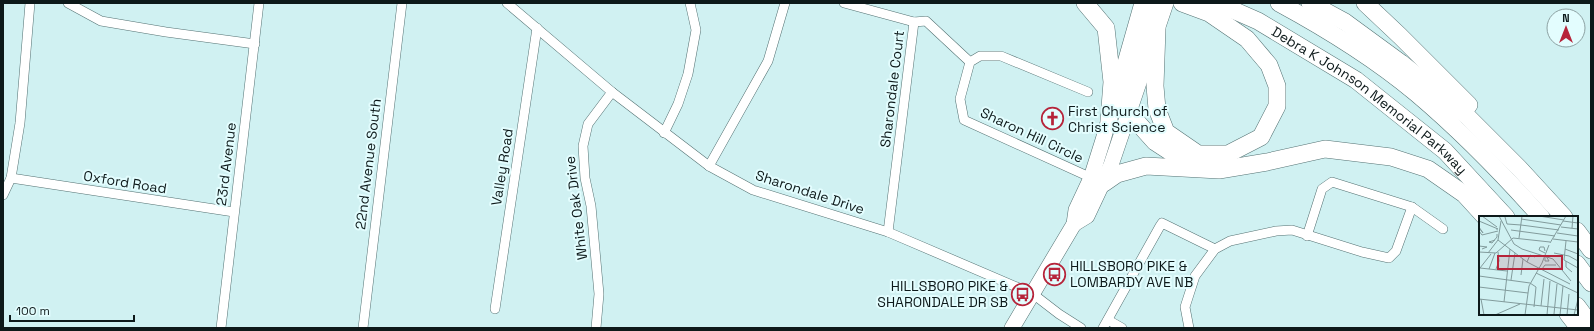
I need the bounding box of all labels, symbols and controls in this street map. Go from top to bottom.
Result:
north arrow [1546,8,1586,48]
text: N [1562,11,1570,25]
street label: Debra K Johnson Memorial Parkway [1268,22,1471,178]
street label: Sharondale Court [876,29,908,149]
street label: 22nd Avenue South [351,98,385,230]
place label: First Church of Christ Science [1068,102,1168,136]
street label: Sharon Hill Circle [978,103,1086,167]
church icon: First Church of Christ Science [1040,106,1066,132]
street label: 23rd Avenue [212,121,240,207]
street label: Valley Road [487,127,517,207]
street label: White Oak Drive [561,155,591,261]
street label: Sharondale Drive [753,166,867,218]
street label: Oxford Road [82,167,168,197]
inset map [1479,216,1578,315]
place label: HILLSBORO PIKE & LOMBARDY AVE NB [1070,257,1193,291]
bus stop icon: HILLSBORO PIKE & LOMBARDY AVE NB [1042,261,1068,287]
place label: HILLSBORO PIKE & SHARONDALE DR SB [877,277,1009,311]
bus stop icon: HILLSBORO PIKE & SHARONDALE DR SB [1010,281,1036,307]
scale bar [10,297,134,323]
text: 100 m [16,303,50,319]

